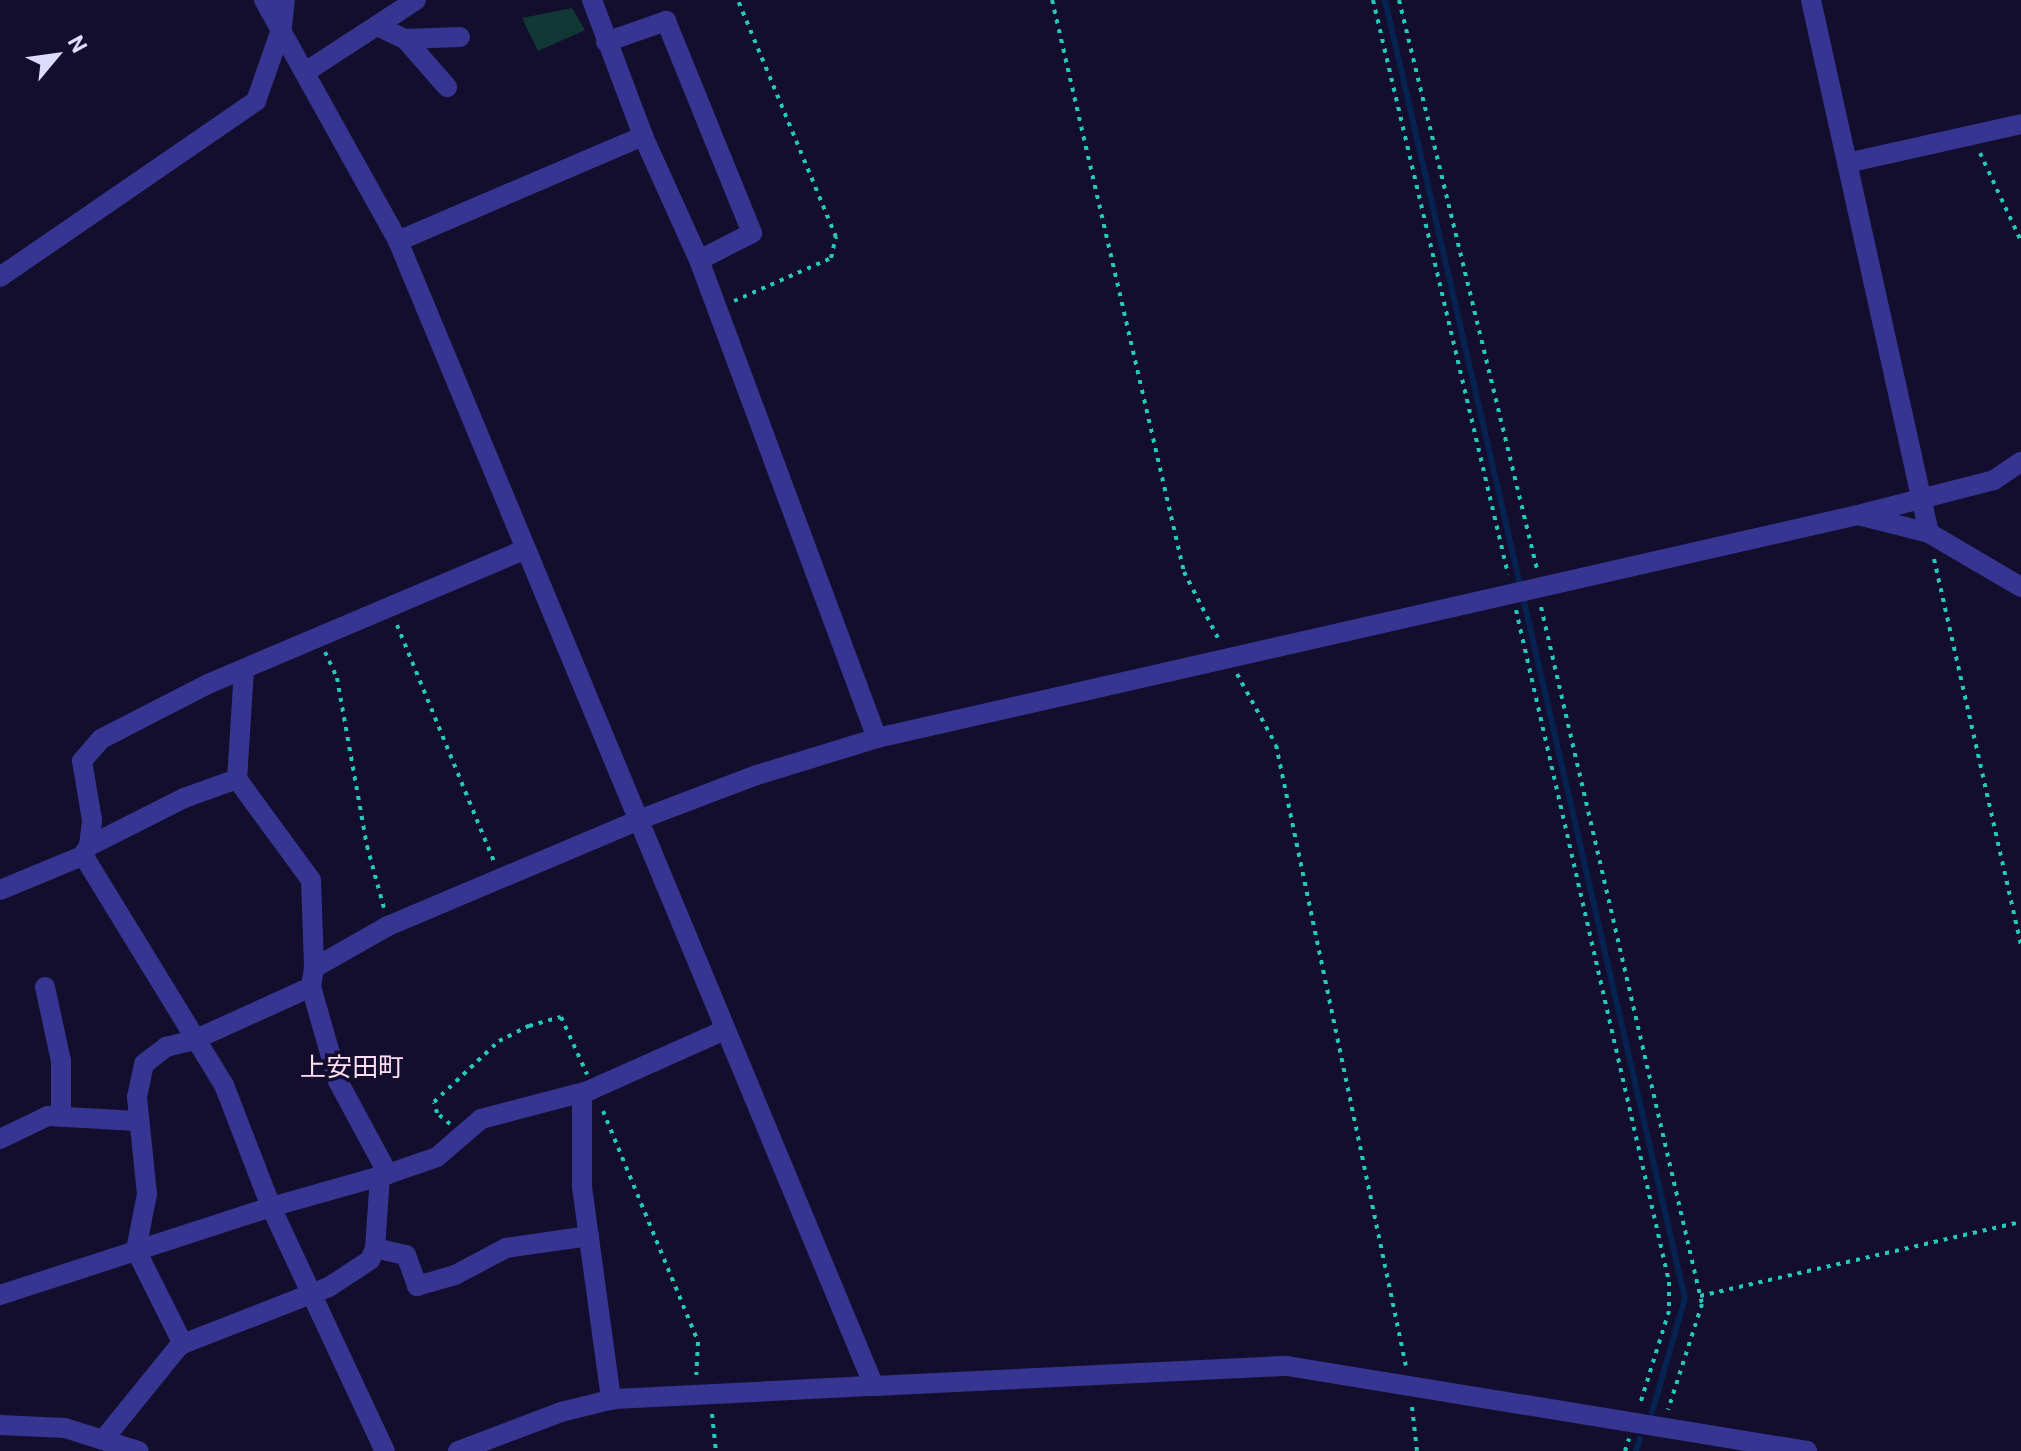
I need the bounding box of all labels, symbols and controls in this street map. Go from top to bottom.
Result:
north arrow [16,16,96,96]
text: N [63,31,92,57]
district label: 上安田町 [300,1052,404,1084]

